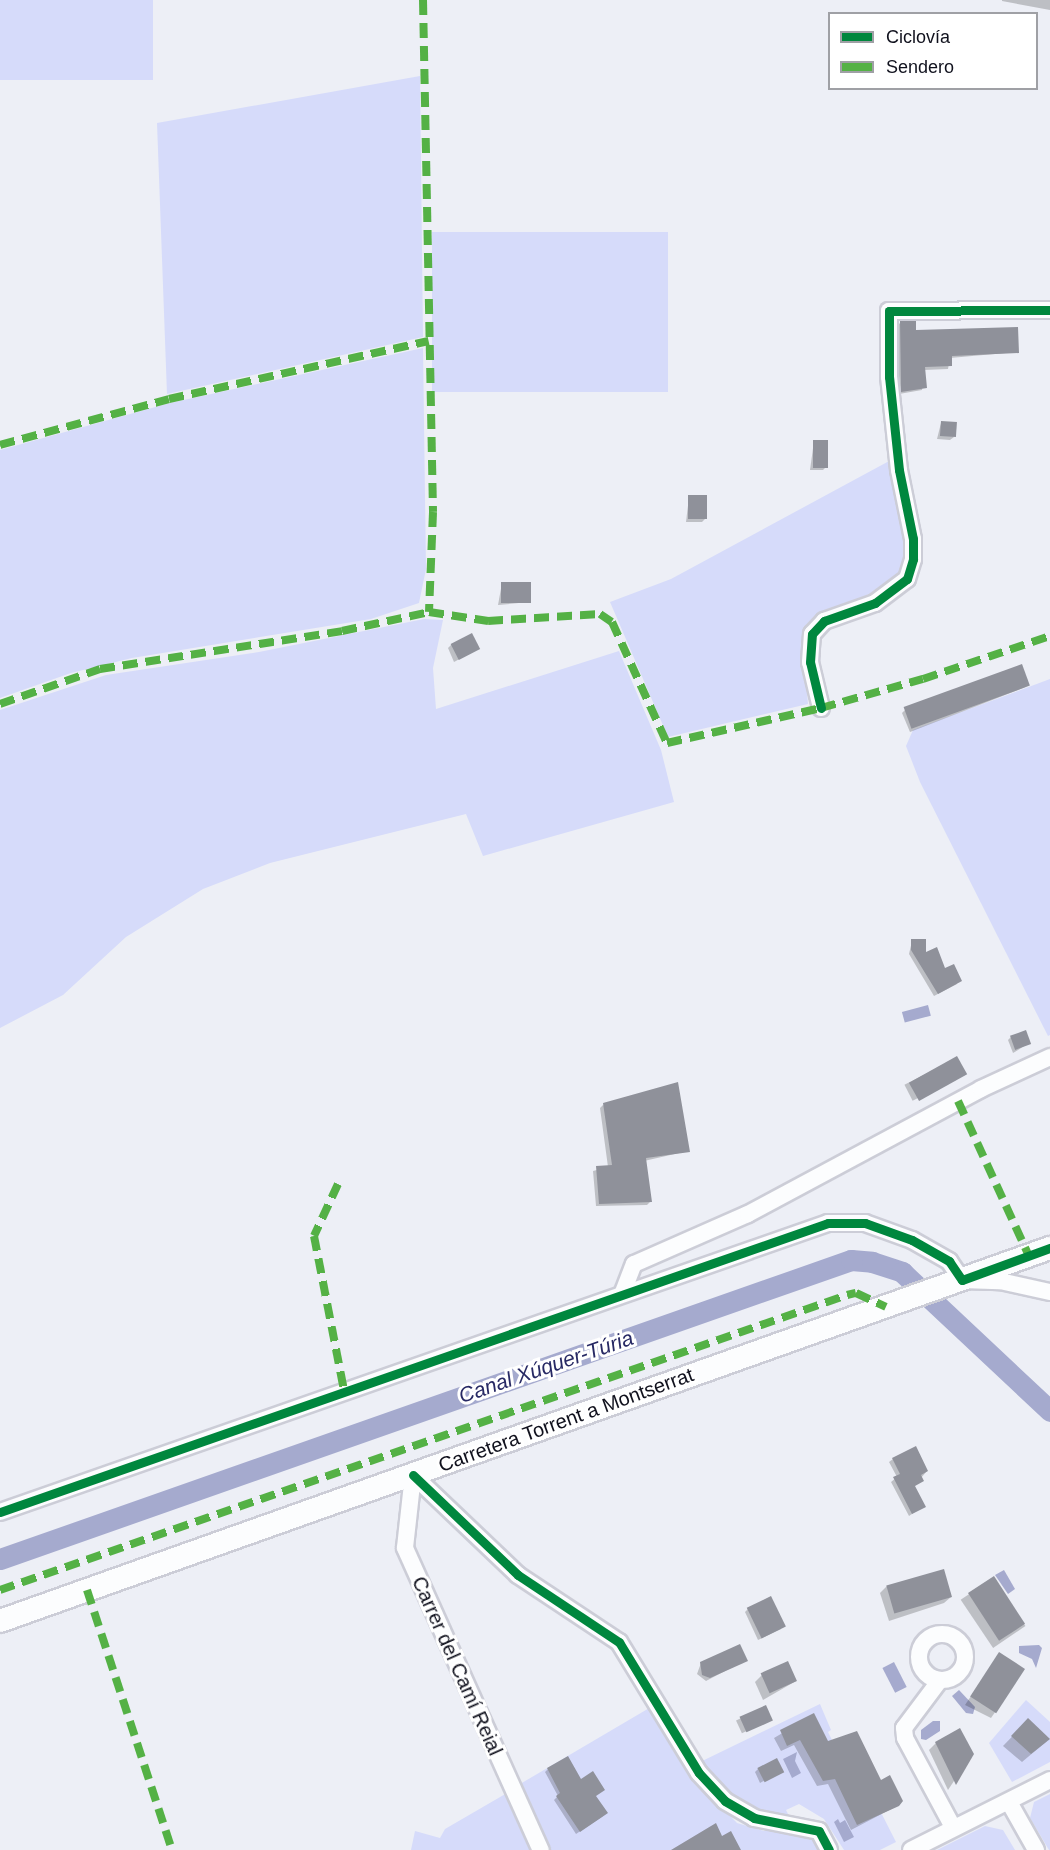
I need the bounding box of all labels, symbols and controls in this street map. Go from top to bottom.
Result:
legend [828,12,1038,90]
text: Ciclovía [886,27,950,47]
text: Sendero [886,57,954,77]
water label: Canal Xúquer-Túria [455,1325,637,1409]
street label: Carretera Torrent a Montserrat [435,1363,697,1477]
street label: Carrer del Camí Reial [407,1573,507,1759]

